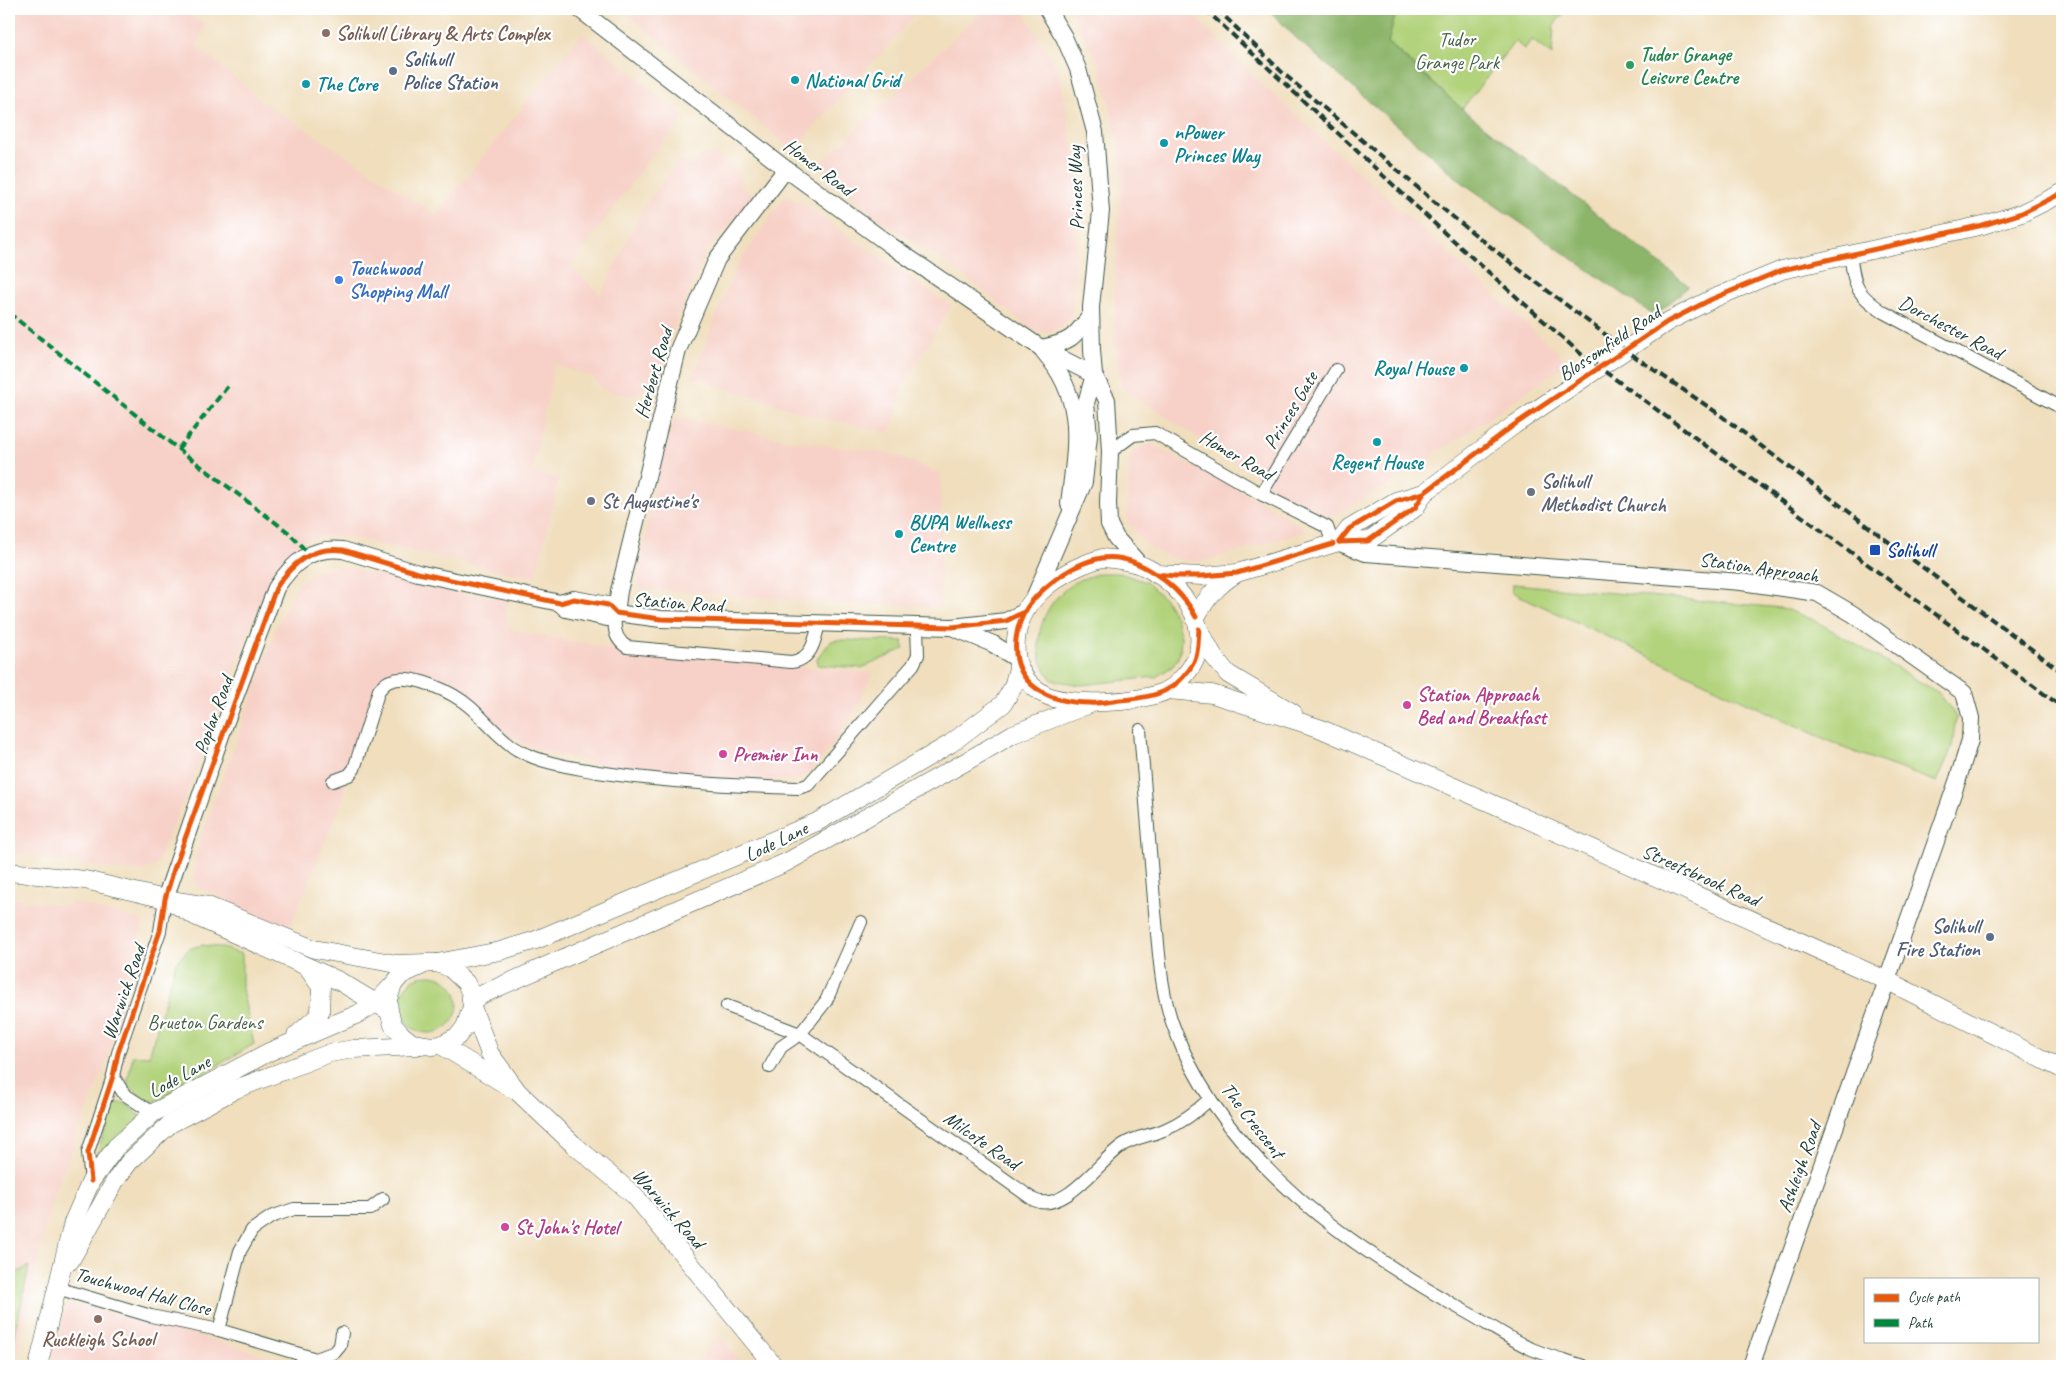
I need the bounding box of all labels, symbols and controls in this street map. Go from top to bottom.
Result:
place label: Solihull Library & Arts Complex [336,21,552,47]
marker: Solihull Library & Arts Complex [320,27,332,39]
park label: Tudor Grange Park [1415,27,1501,75]
place label: Tudor Grange Leisure Centre [1640,42,1739,90]
place label: Solihull Police Station [403,47,498,95]
marker: Tudor Grange Leisure Centre [1624,59,1636,71]
marker: Solihull Police Station [387,65,399,77]
place label: National Grid [805,68,904,93]
place label: The Core [316,72,379,97]
marker: National Grid [789,74,801,86]
marker: The Core [300,78,312,90]
place label: nPower Princes Way [1174,120,1262,169]
street label: Homer Road [779,133,861,204]
marker: nPower Princes Way [1158,137,1170,149]
street label: Princes Way [1061,144,1089,231]
place label: Touchwood Shopping Mall [349,256,451,304]
marker: Touchwood Shopping Mall [333,274,345,286]
street label: Dorchester Road [1895,290,2010,367]
street label: Blossomfield Road [1553,298,1668,387]
street label: Herbert Road [629,322,679,421]
place label: Royal House [1373,356,1455,381]
marker: Royal House [1458,362,1470,374]
street label: Princes Gate [1258,366,1324,454]
street label: Homer Road [1195,424,1281,488]
marker: Regent House [1371,436,1383,448]
place label: Regent House [1331,450,1424,475]
place label: Solihull Methodist Church [1541,469,1666,517]
marker: Solihull Methodist Church [1525,486,1537,498]
place label: St Augustine's [601,489,700,514]
marker: St Augustine's [585,495,597,507]
place label: BUPA Wellness Centre [909,510,1013,558]
marker: BUPA Wellness Centre [893,528,905,540]
place label: Solihull [1886,538,1939,563]
marker: Solihull [1868,543,1882,557]
street label: Station Approach [1698,547,1821,588]
street label: Station Road [632,587,727,618]
street label: Poplar Road [188,670,240,757]
place label: Station Approach Bed and Breakfast [1417,682,1548,730]
marker: Station Approach Bed and Breakfast [1401,699,1413,711]
place label: Premier Inn [733,742,818,767]
marker: Premier Inn [717,748,729,760]
street label: Lode Lane [741,815,813,867]
street label: Streetsbrook Road [1638,838,1766,914]
place label: Solihull Fire Station [1896,914,1984,962]
marker: Solihull Fire Station [1984,931,1996,943]
street label: Warwick Road [96,939,152,1043]
park label: Brueton Gardens [148,1010,265,1035]
street label: Lode Lane [144,1049,216,1104]
street label: The Crescent [1215,1077,1292,1166]
street label: Milcote Road [939,1105,1027,1177]
street label: Ashleigh Road [1772,1116,1828,1216]
street label: Warwick Road [627,1163,712,1256]
place label: St John's Hotel [515,1215,622,1240]
marker: St John's Hotel [499,1221,511,1233]
street label: Touchwood Hall Close [72,1261,215,1322]
legend [1864,1278,2038,1342]
text: Cycle path [1908,1288,1960,1307]
marker: Ruckleigh School [92,1313,104,1325]
text: Path [1908,1314,1934,1333]
place label: Ruckleigh School [41,1327,158,1352]

